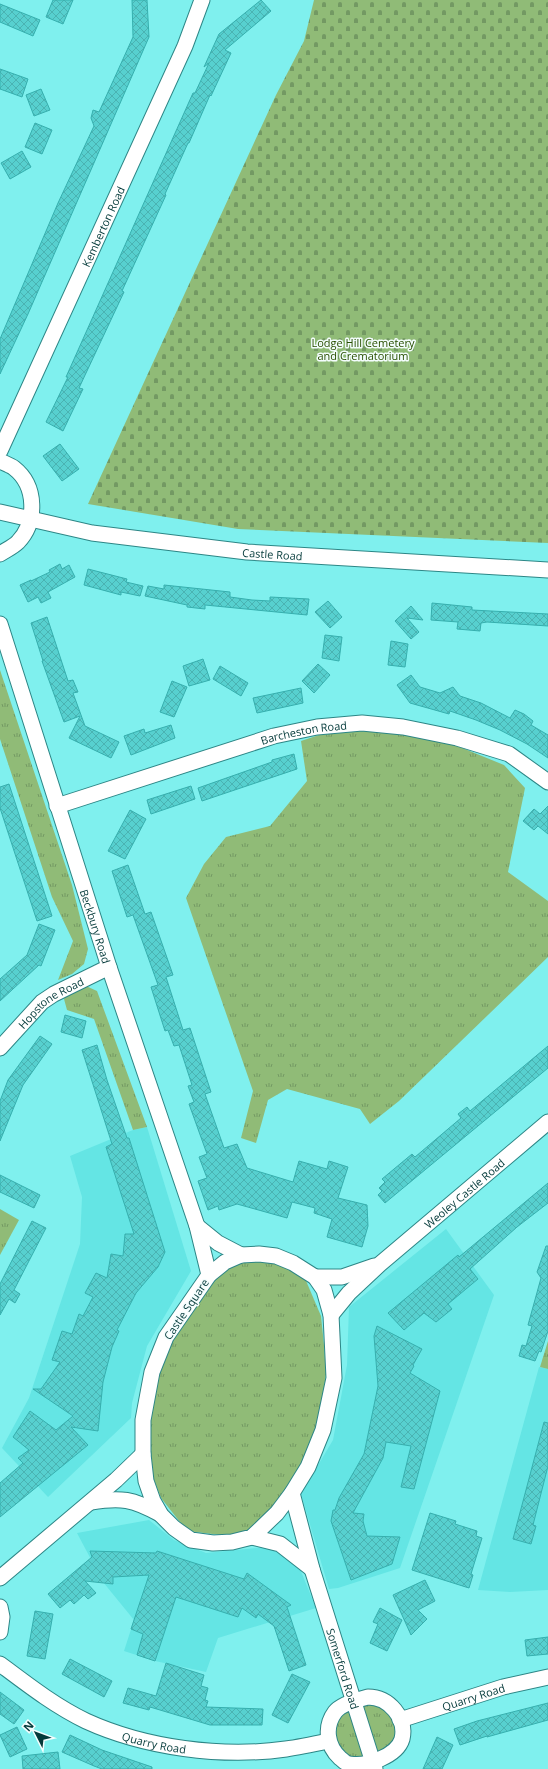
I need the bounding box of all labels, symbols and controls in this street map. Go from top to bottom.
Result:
street label: Kemberton Road [78,184,128,269]
park label: Lodge Hill Cemetery and Crematorium [312,335,415,363]
street label: Castle Road [241,544,303,563]
street label: Barcheston Road [259,717,347,747]
street label: Beckbury Road [77,887,115,965]
street label: Hopstone Road [14,973,86,1031]
street label: Weoley Castle Road [421,1155,507,1231]
street label: Castle Square [160,1276,212,1342]
street label: Somerford Road [324,1626,363,1711]
street label: Quarry Road [440,1679,507,1714]
north arrow [16,1713,56,1753]
text: N [20,1718,37,1734]
street label: Quarry Road [120,1728,187,1756]

